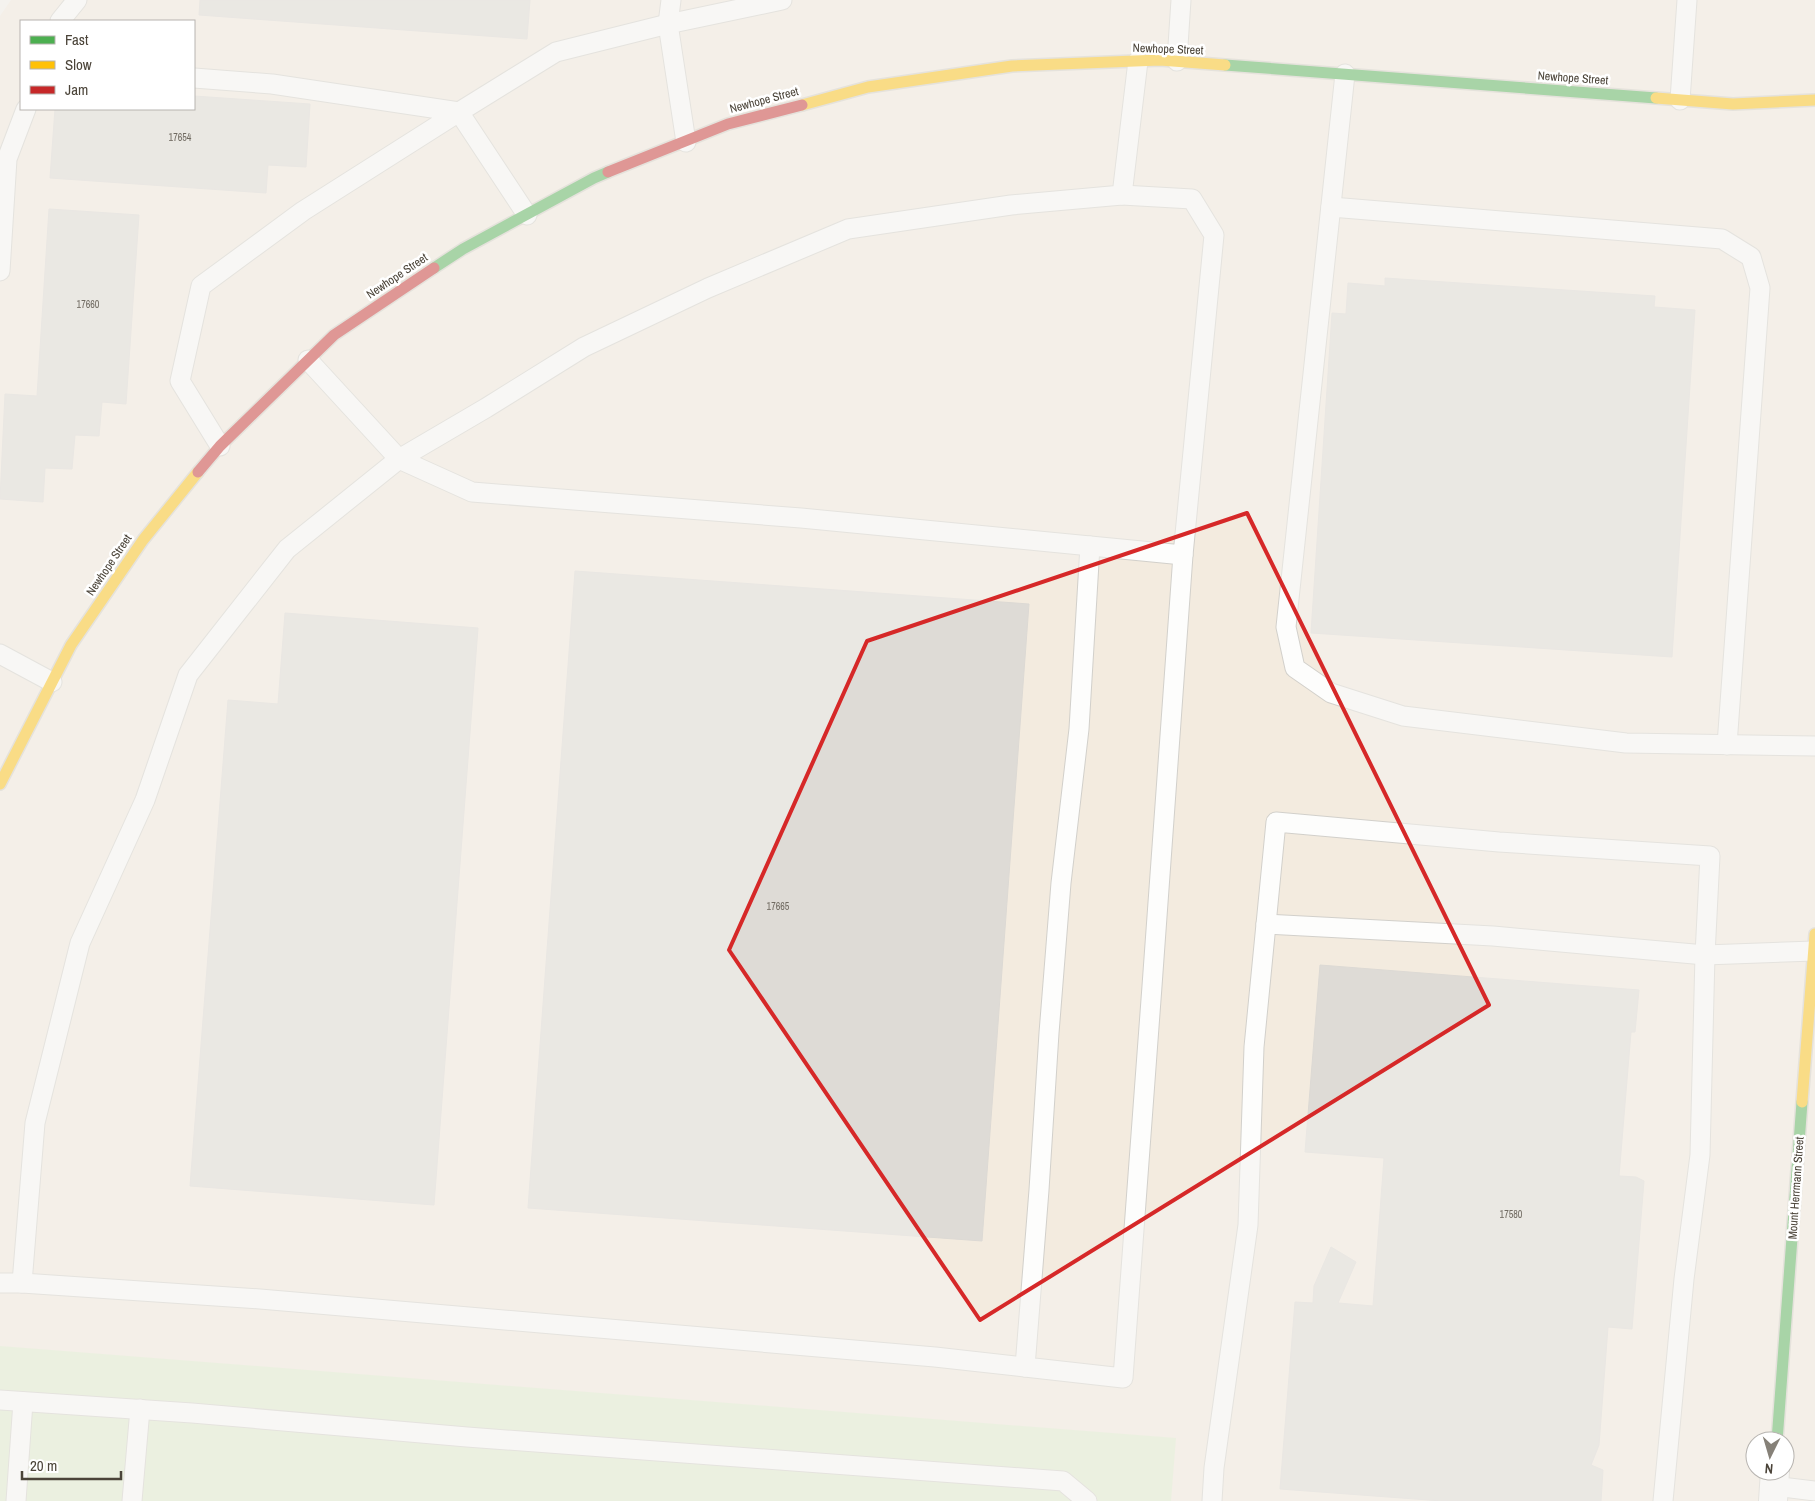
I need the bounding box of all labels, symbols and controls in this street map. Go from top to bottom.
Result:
legend [20,20,195,110]
text: Fast [65,29,89,50]
street label: Newhope Street [1132,40,1204,58]
text: Slow [65,54,92,75]
street label: Newhope Street [1537,68,1609,88]
text: Jam [65,79,88,100]
street label: Newhope Street [728,83,800,117]
house number: 17654 [169,131,192,144]
street label: Newhope Street [363,249,431,302]
house number: 17660 [77,298,100,311]
street label: Newhope Street [83,531,136,599]
house number: 17665 [767,900,790,913]
street label: Mount Herrmann Street [1784,1136,1808,1240]
house number: 17580 [1500,1208,1523,1221]
north arrow [1745,1431,1795,1481]
scale bar [22,1448,121,1480]
text: 20 m [30,1455,57,1476]
text: N [1764,1460,1774,1478]

